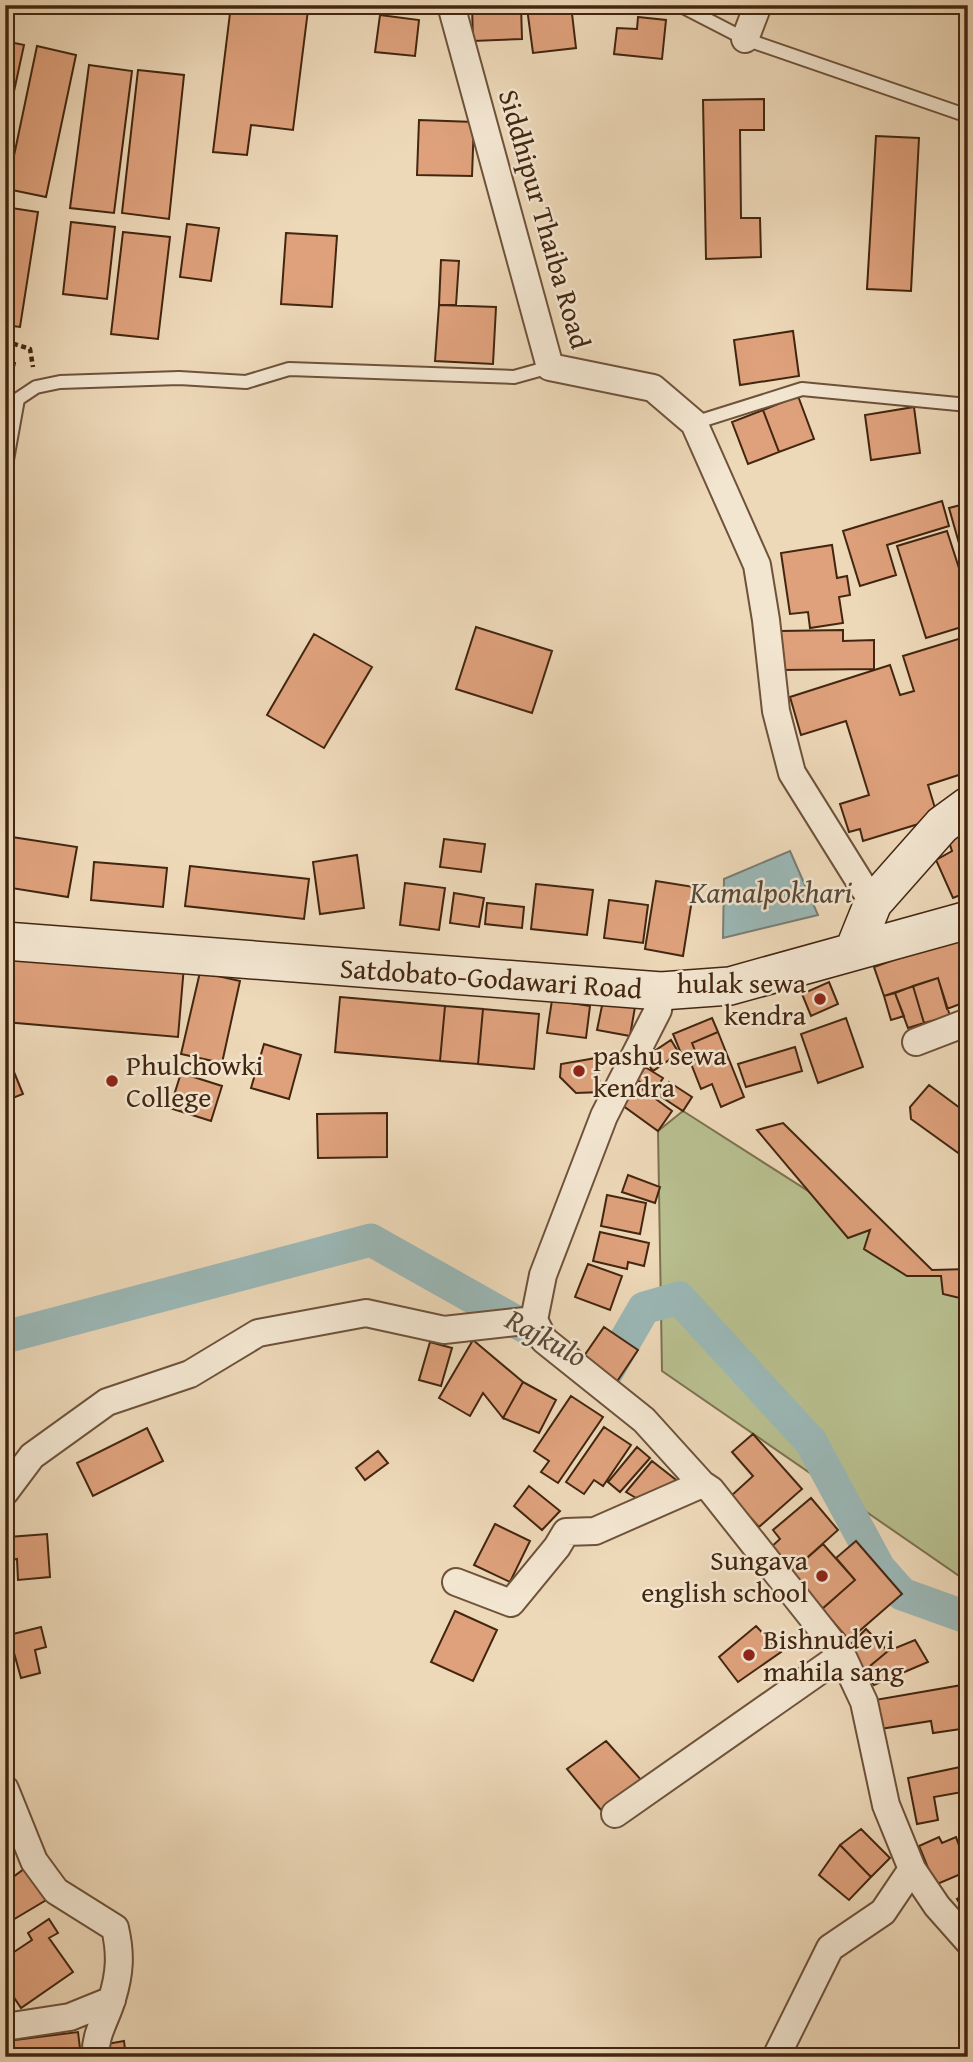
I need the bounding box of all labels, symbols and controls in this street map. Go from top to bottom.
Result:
street label: Siddhipur Thaiba Road [489,84,602,353]
water label: Kamalpokhari [689,870,853,914]
street label: Satdobato-Godawari Road [339,946,644,1009]
place label: hulak sewa kendra [677,962,807,1035]
marker: hulak sewa kendra [812,991,828,1007]
place label: pashu sewa kendra [593,1034,727,1107]
place label: Phulchowki College [126,1044,263,1117]
marker: pashu sewa kendra [571,1063,587,1079]
marker: Phulchowki College [104,1073,120,1089]
water label: Rajkulo [497,1296,595,1377]
place label: Sungava english school [641,1539,809,1612]
marker: Sungava english school [814,1568,830,1584]
place label: Bishnudevi mahila sang [763,1618,904,1691]
marker: Bishnudevi mahila sang [741,1647,757,1663]

